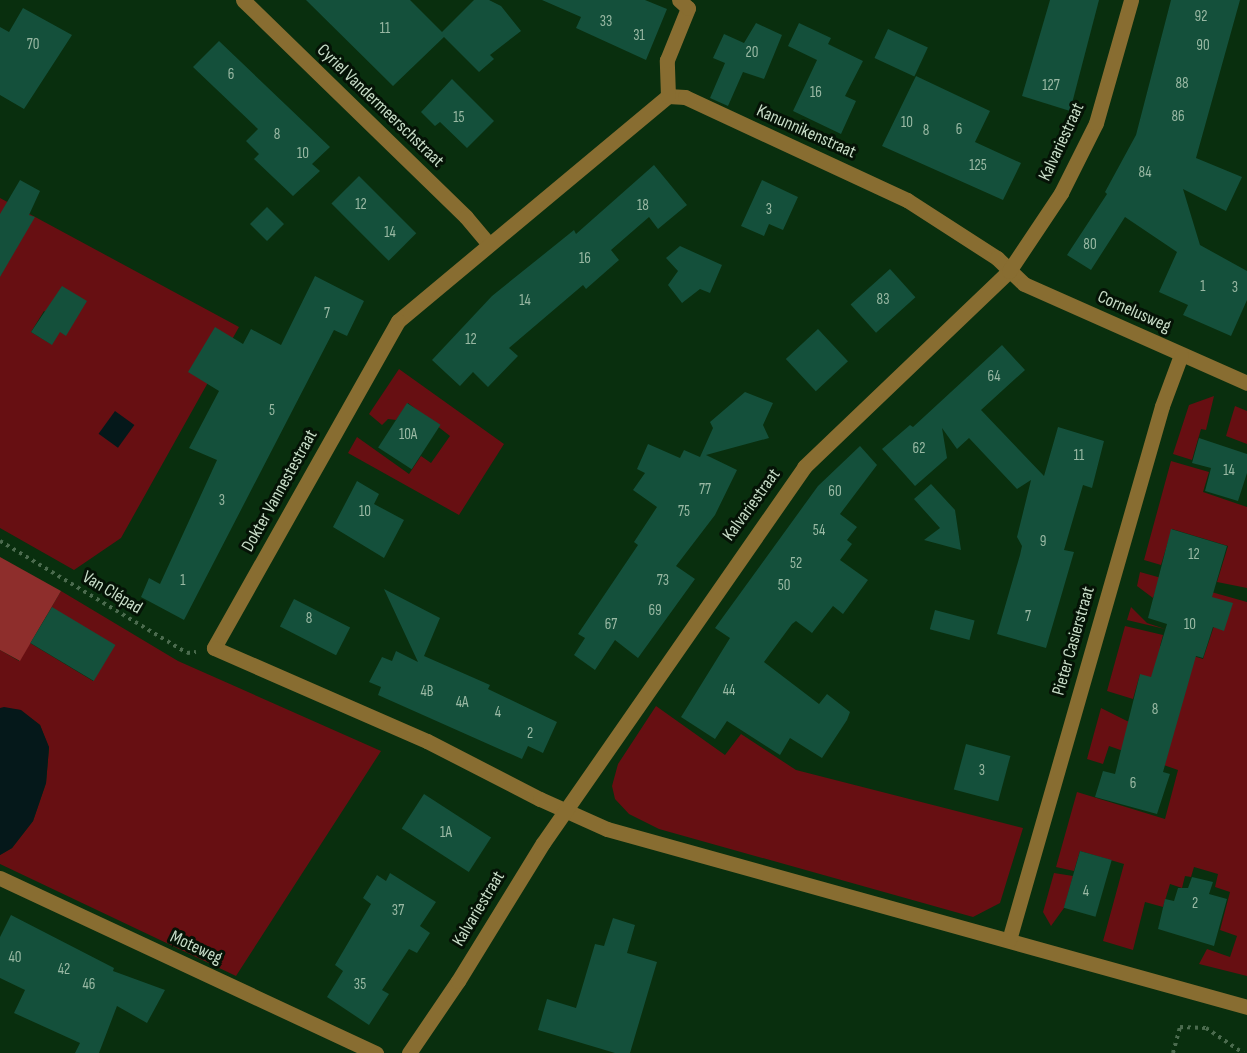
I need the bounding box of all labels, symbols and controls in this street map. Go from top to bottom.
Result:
house number: 92 [1195,8,1207,26]
house number: 33 [600,13,612,31]
house number: 11 [380,20,390,38]
house number: 31 [633,27,645,45]
house number: 70 [27,36,39,54]
house number: 90 [1196,37,1210,55]
street label: Cyriel Vandermeerschstraat [312,40,448,172]
house number: 20 [746,44,758,62]
house number: 6 [228,66,234,84]
house number: 88 [1175,75,1189,93]
house number: 127 [1042,77,1060,95]
house number: 16 [810,84,822,102]
street label: Kalvariestraat [1034,99,1090,185]
street label: Kanunnikenstraat [753,100,859,164]
house number: 86 [1171,108,1185,126]
house number: 15 [453,109,465,127]
house number: 10 [901,114,913,132]
house number: 6 [956,121,962,139]
house number: 8 [923,122,929,140]
house number: 8 [274,126,280,144]
house number: 10 [297,145,309,163]
house number: 125 [969,157,987,175]
house number: 84 [1138,164,1152,182]
house number: 12 [355,196,367,214]
house number: 18 [637,197,649,215]
house number: 3 [766,201,772,219]
house number: 14 [384,224,396,242]
house number: 80 [1083,236,1097,254]
house number: 16 [579,250,591,268]
house number: 1 [1200,278,1206,296]
house number: 3 [1232,279,1238,297]
street label: Cornelusweg [1094,286,1174,338]
house number: 83 [877,291,889,309]
house number: 14 [519,292,531,310]
house number: 7 [324,305,330,323]
house number: 12 [465,331,477,349]
house number: 64 [987,368,1001,386]
house number: 5 [269,402,275,420]
street label: Dokter Vannestestraat [238,426,322,556]
house number: 10A [399,426,417,444]
house number: 62 [913,440,925,458]
house number: 11 [1074,447,1084,465]
house number: 14 [1223,462,1235,480]
street label: Kalvariestraat [719,465,785,545]
house number: 77 [699,481,711,499]
house number: 60 [828,483,842,501]
house number: 3 [219,492,225,510]
house number: 10 [359,503,371,521]
house number: 75 [678,503,690,521]
house number: 54 [813,522,825,540]
house number: 9 [1040,533,1046,551]
house number: 12 [1188,546,1200,564]
house number: 52 [790,555,802,573]
street label: Van Clépad [78,567,146,619]
house number: 1 [180,572,186,590]
house number: 73 [657,572,669,590]
house number: 50 [778,577,790,595]
street label: Pieter Casierstraat [1048,584,1100,698]
house number: 69 [648,602,662,620]
house number: 7 [1025,608,1031,626]
house number: 8 [306,610,312,628]
house number: 67 [605,616,617,634]
house number: 10 [1184,616,1196,634]
house number: 44 [723,682,735,700]
house number: 4B [421,683,433,701]
house number: 4A [456,694,468,712]
house number: 8 [1152,701,1158,719]
house number: 4 [495,704,501,722]
house number: 2 [527,725,533,743]
house number: 3 [979,762,985,780]
house number: 6 [1130,775,1136,793]
house number: 1A [440,824,452,842]
street label: Kalvariestraat [448,867,510,951]
house number: 4 [1083,883,1089,901]
house number: 2 [1192,895,1198,913]
house number: 37 [392,902,404,920]
street label: Moteweg [166,927,226,969]
house number: 40 [9,949,21,967]
house number: 42 [58,961,70,979]
house number: 46 [83,976,95,994]
house number: 35 [354,976,366,994]

